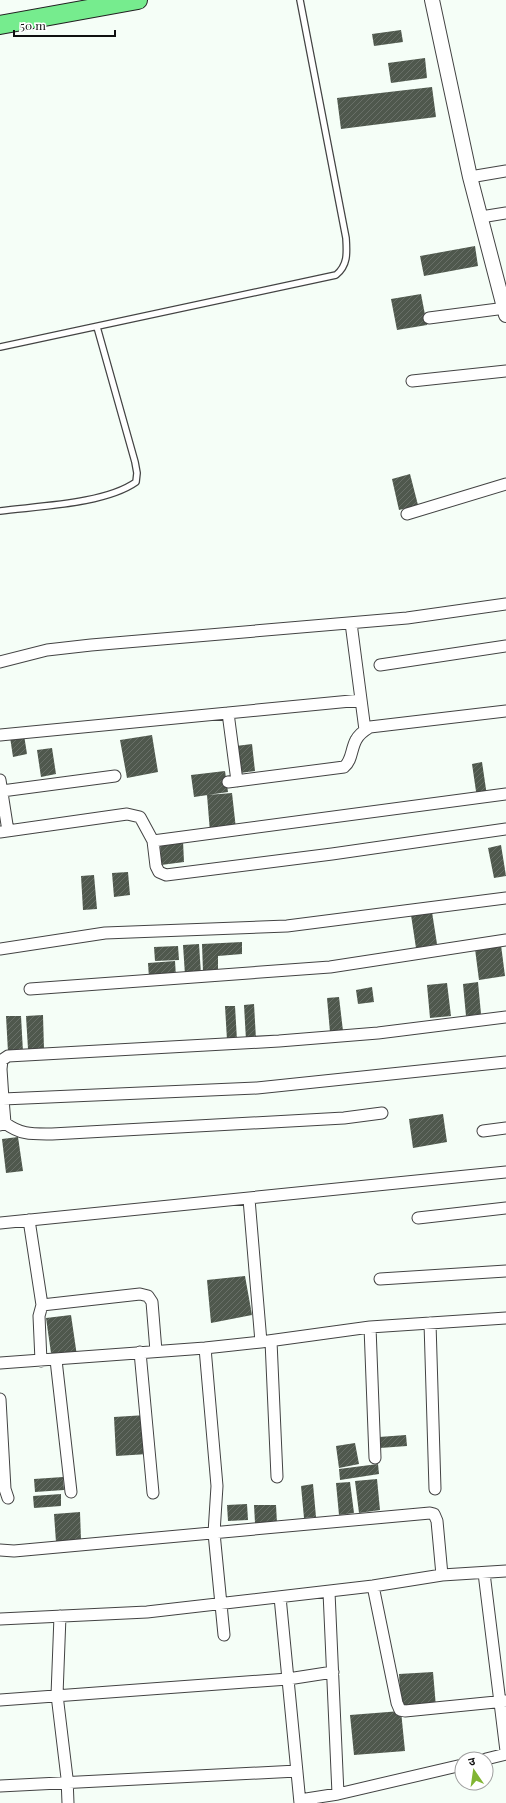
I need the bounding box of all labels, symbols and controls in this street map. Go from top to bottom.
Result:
scale bar [14,12,115,38]
text: 50 m [20,17,46,33]
north arrow [454,1751,494,1791]
text: उ [467,1753,477,1769]

